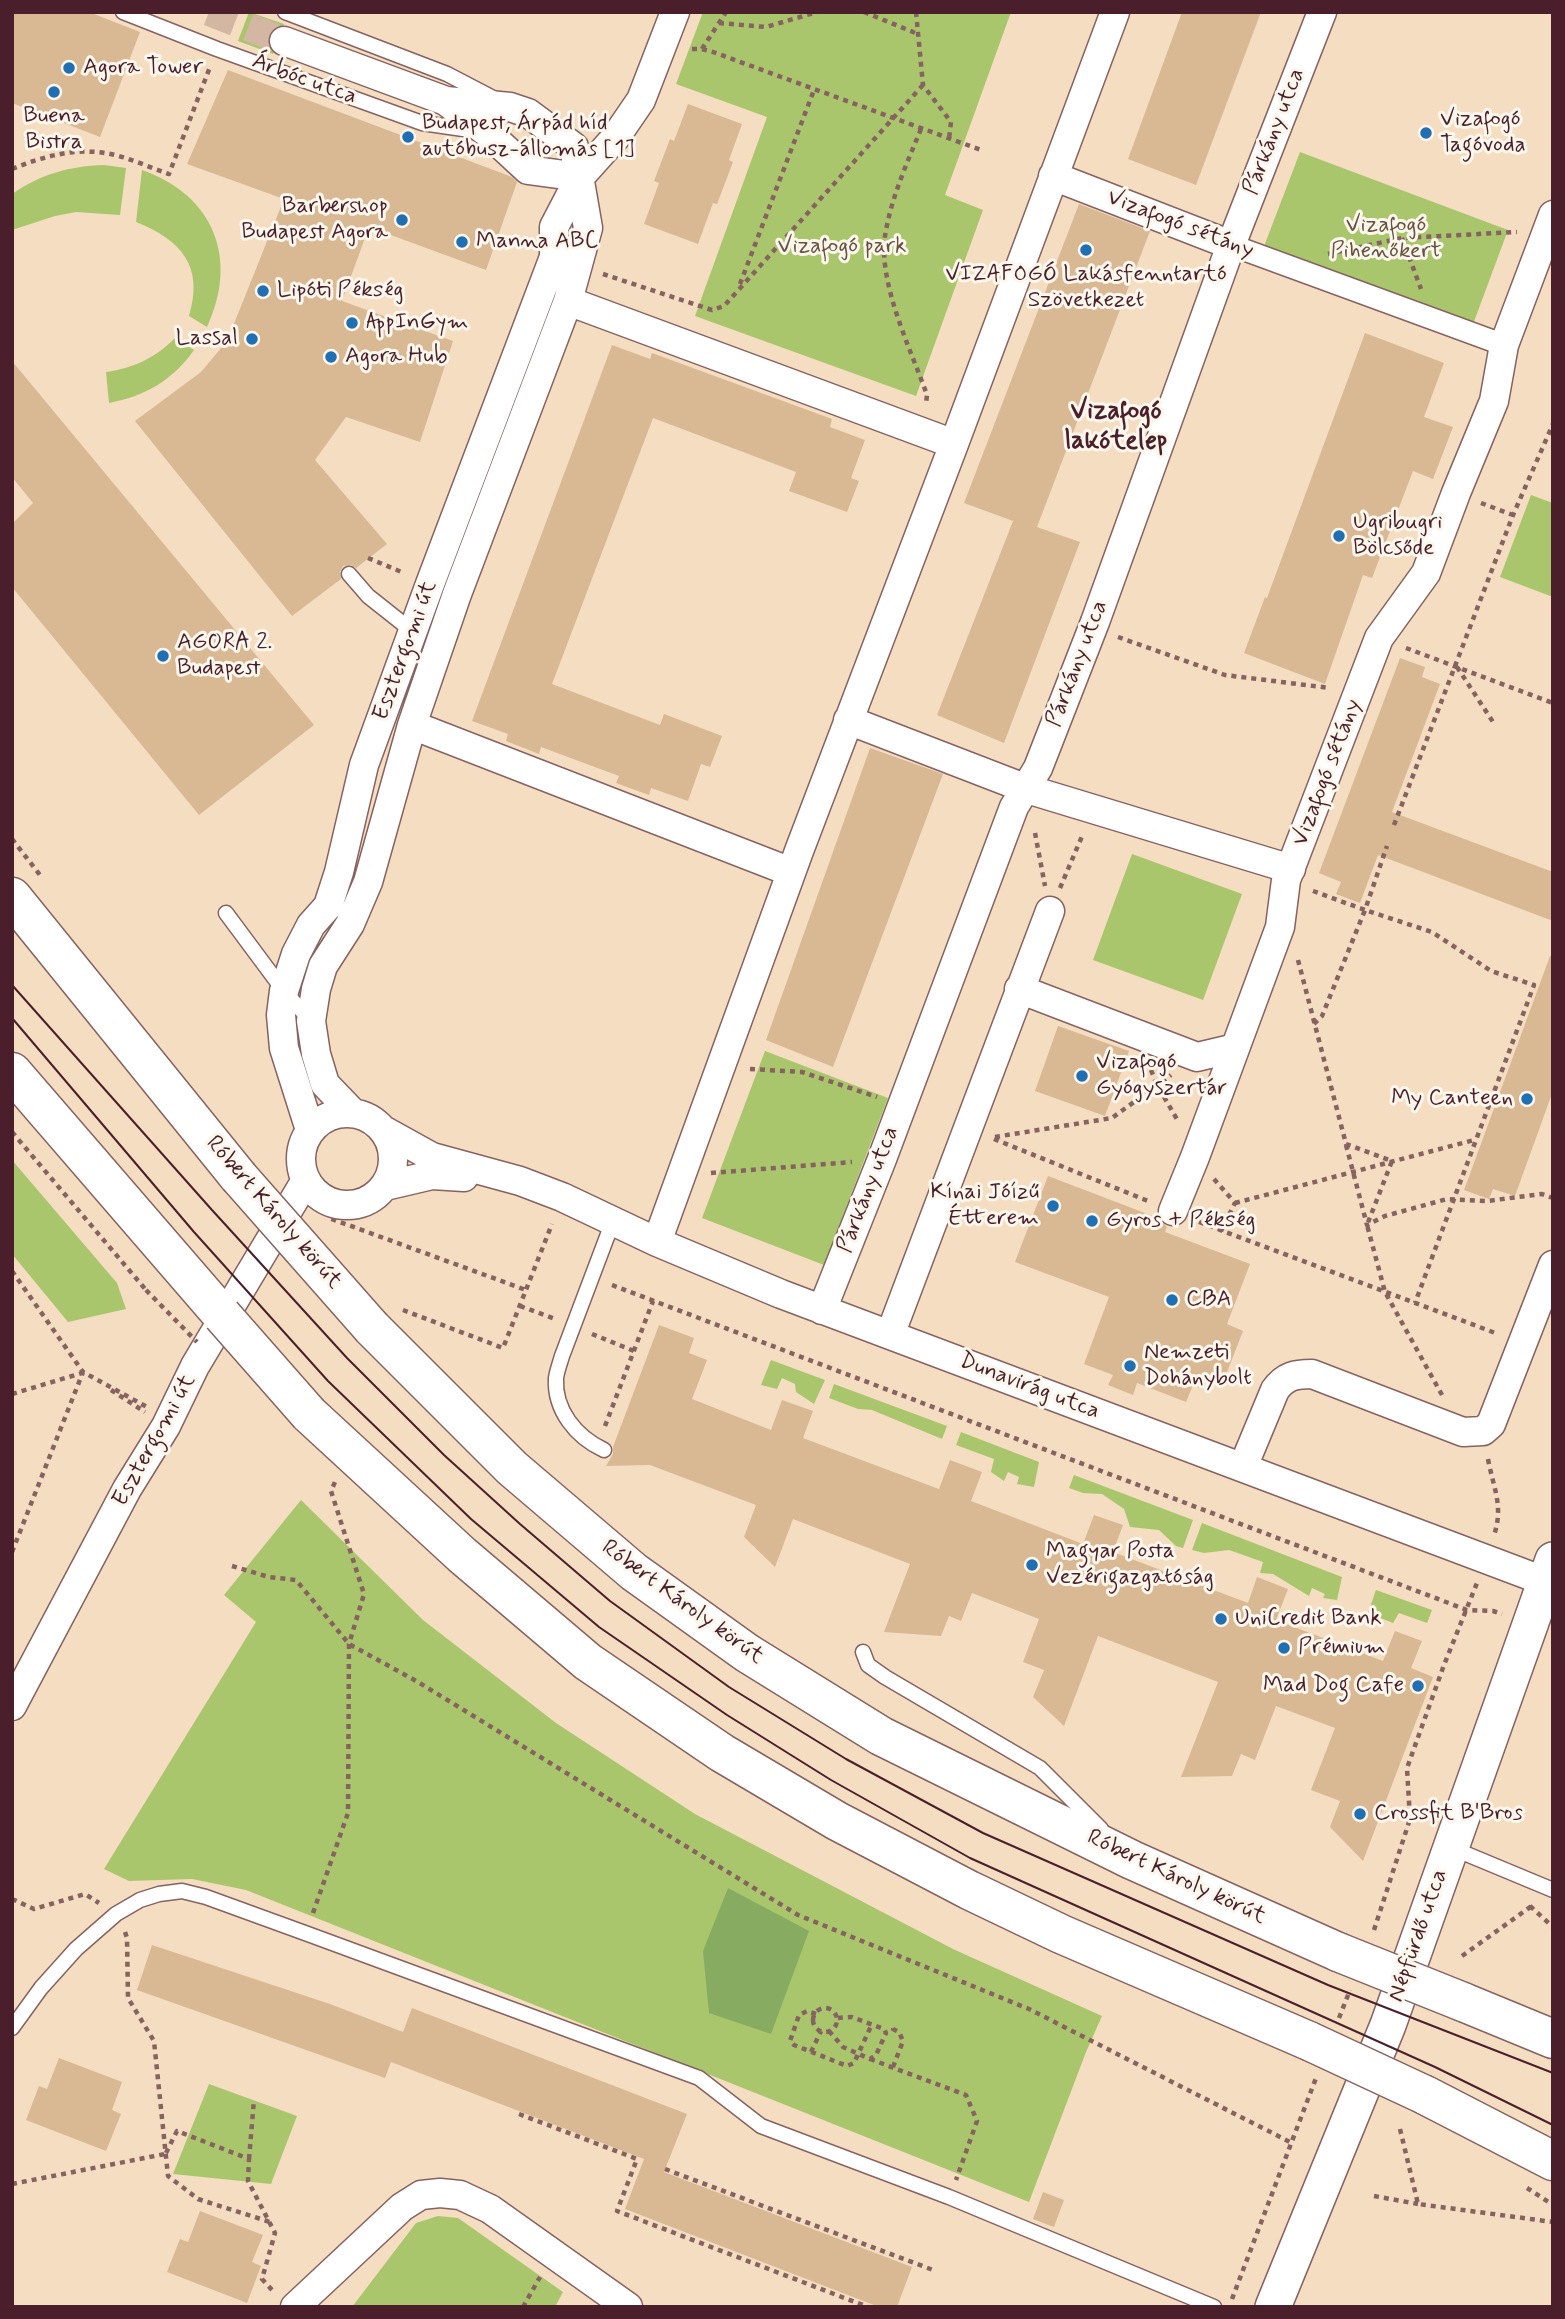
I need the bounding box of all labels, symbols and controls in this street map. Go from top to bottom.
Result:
street label: Árbóc utca [248,48,360,112]
place label: Agora Tower [83,54,203,82]
marker: Agora Tower [61,60,77,76]
street label: Párkány utca [1238,65,1312,199]
marker: Buena Bistra [46,84,62,100]
place label: Buena Bistra [23,103,85,157]
place label: Vizafogó Tagóvoda [1440,106,1526,160]
place label: Budapest, Árpád híd autóbusz-állomás [1] [422,110,634,164]
marker: Vizafogó Tagóvoda [1418,125,1434,141]
marker: Budapest, Árpád híd autóbusz-állomás [1] [400,129,416,145]
street label: Vizafogó sétány [1103,184,1257,266]
place label: Barbershop Budapest Agora [241,193,388,247]
marker: Barbershop Budapest Agora [394,212,410,228]
park label: Vizafogó Pihenőkert [1331,212,1441,266]
place label: Manna ABC [476,228,598,256]
park label: Vizafogó park [778,233,906,261]
marker: Manna ABC [454,234,470,250]
marker: VIZAFOGÓ Lakásfenntartó Szövetkezet [1078,242,1094,258]
place label: VIZAFOGÓ Lakásfenntartó Szövetkezet [945,261,1227,315]
place label: Lipóti Pékség [277,277,403,305]
marker: Lipóti Pékség [255,283,271,299]
place label: AppInGym [366,309,468,337]
marker: AppInGym [344,315,360,331]
place label: Lassal [176,325,238,353]
marker: Lassal [244,331,260,347]
place label: Agora Hub [345,343,448,371]
marker: Agora Hub [323,349,339,365]
district label: Vizafogó lakótelep [1065,397,1167,458]
place label: Ugribugri Bölcsőde [1353,509,1443,563]
marker: Ugribugri Bölcsőde [1331,528,1347,544]
street label: Esztergomi út [368,577,444,725]
street label: Párkány utca [1041,597,1115,731]
place label: AGORA 2. Budapest [177,629,272,683]
marker: AGORA 2. Budapest [155,648,171,664]
street label: Vizafogó sétány [1287,696,1369,850]
place label: Vizafogó Gyógyszertár [1096,1049,1227,1103]
marker: Vizafogó Gyógyszertár [1074,1068,1090,1084]
place label: My Canteen [1391,1085,1513,1113]
marker: My Canteen [1519,1091,1535,1107]
street label: Párkány utca [832,1123,906,1257]
street label: Róbert Károly körút [199,1131,347,1295]
place label: Kínai Jóízű Étterem [930,1179,1039,1233]
marker: Kínai Jóízű Étterem [1045,1198,1061,1214]
place label: Gyros + Pékség [1106,1207,1255,1235]
marker: Gyros + Pékség [1084,1213,1100,1229]
place label: CBA [1186,1286,1231,1314]
marker: CBA [1164,1292,1180,1308]
place label: Nemzeti Dohánybolt [1144,1339,1252,1393]
street label: Dunavirág utca [955,1348,1103,1426]
marker: Nemzeti Dohánybolt [1122,1358,1138,1374]
street label: Esztergomi út [107,1370,203,1512]
street label: Róbert Károly körút [595,1535,769,1671]
place label: Magyar Posta Vezérigazgatóság [1046,1538,1214,1592]
marker: Magyar Posta Vezérigazgatóság [1024,1557,1040,1573]
place label: UniCredit Bank [1235,1605,1382,1633]
marker: UniCredit Bank [1213,1611,1229,1627]
place label: Prémium [1298,1634,1385,1662]
marker: Prémium [1276,1640,1292,1656]
place label: Mad Dog Cafe [1263,1672,1404,1700]
marker: Mad Dog Cafe [1410,1678,1426,1694]
place label: Crossfit B'Bros [1374,1800,1523,1828]
marker: Crossfit B'Bros [1352,1806,1368,1822]
street label: Róbert Károly körút [1082,1824,1270,1932]
street label: Népfürdő utca [1383,1866,1455,2006]

